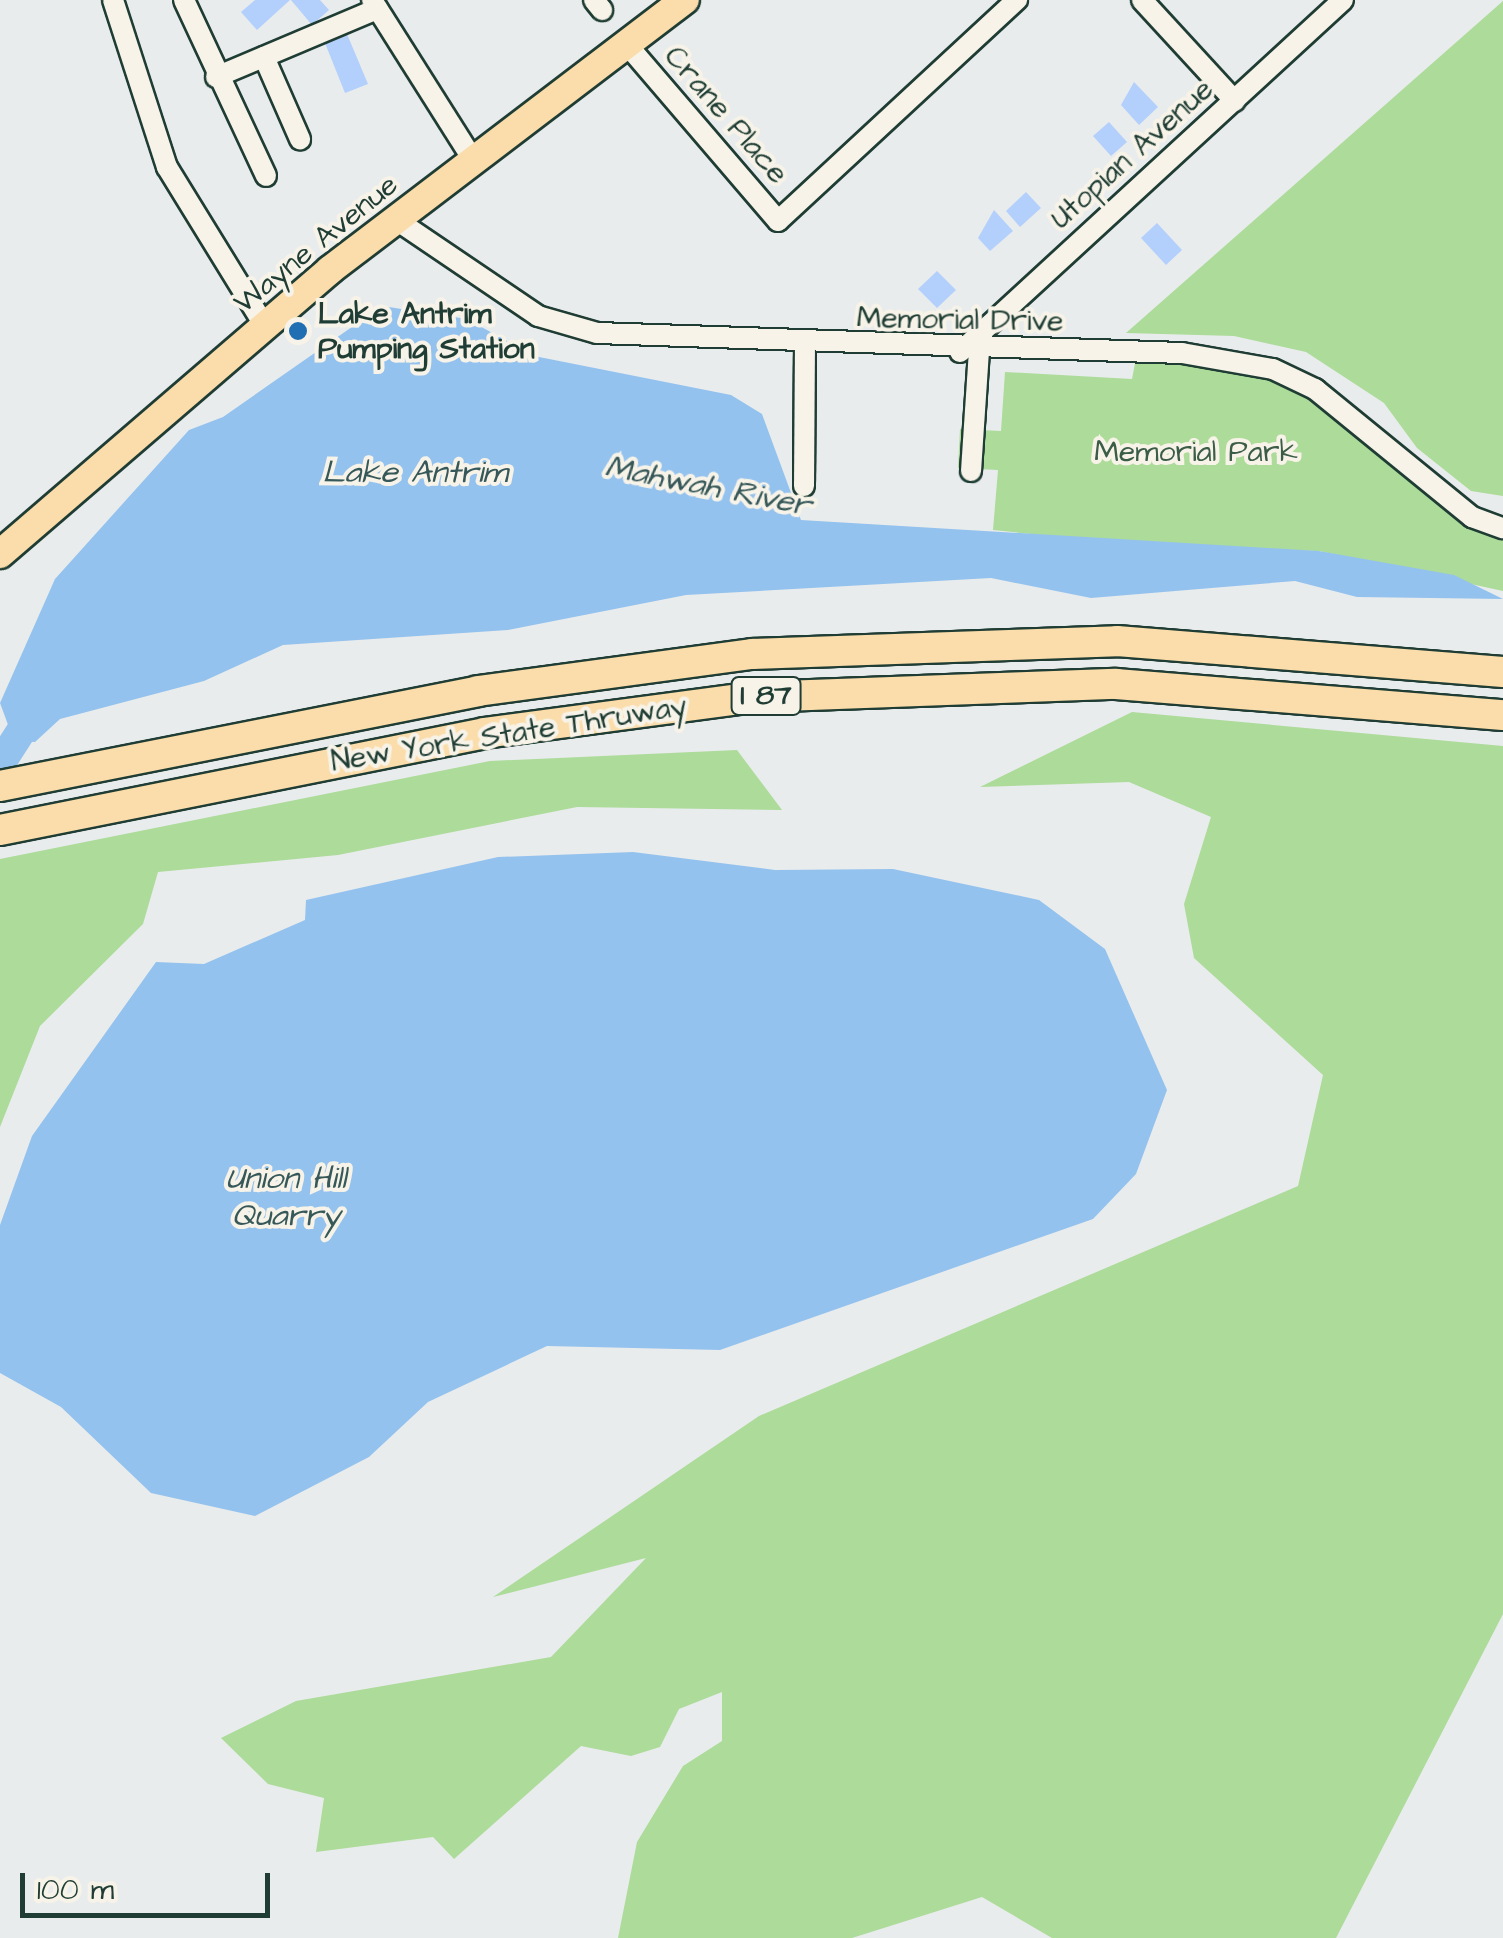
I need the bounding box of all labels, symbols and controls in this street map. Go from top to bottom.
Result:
street label: Crane Place [656,39,796,191]
street label: Utopian Avenue [1043,71,1221,237]
street label: Wayne Avenue [227,167,405,321]
place label: Lake Antrim Pumping Station [318,296,535,366]
street label: Memorial Drive [856,300,1064,340]
marker: Lake Antrim Pumping Station [287,320,309,342]
park label: Memorial Park [1094,434,1298,470]
water label: Mahwah River [602,448,814,526]
water label: Lake Antrim [322,454,508,492]
road number: I 87 [728,673,804,719]
street label: New York State Thruway [329,688,689,780]
water label: Union Hill Quarry [226,1161,346,1236]
scale bar [25,1853,275,1915]
text: 100 m [37,1869,114,1911]

